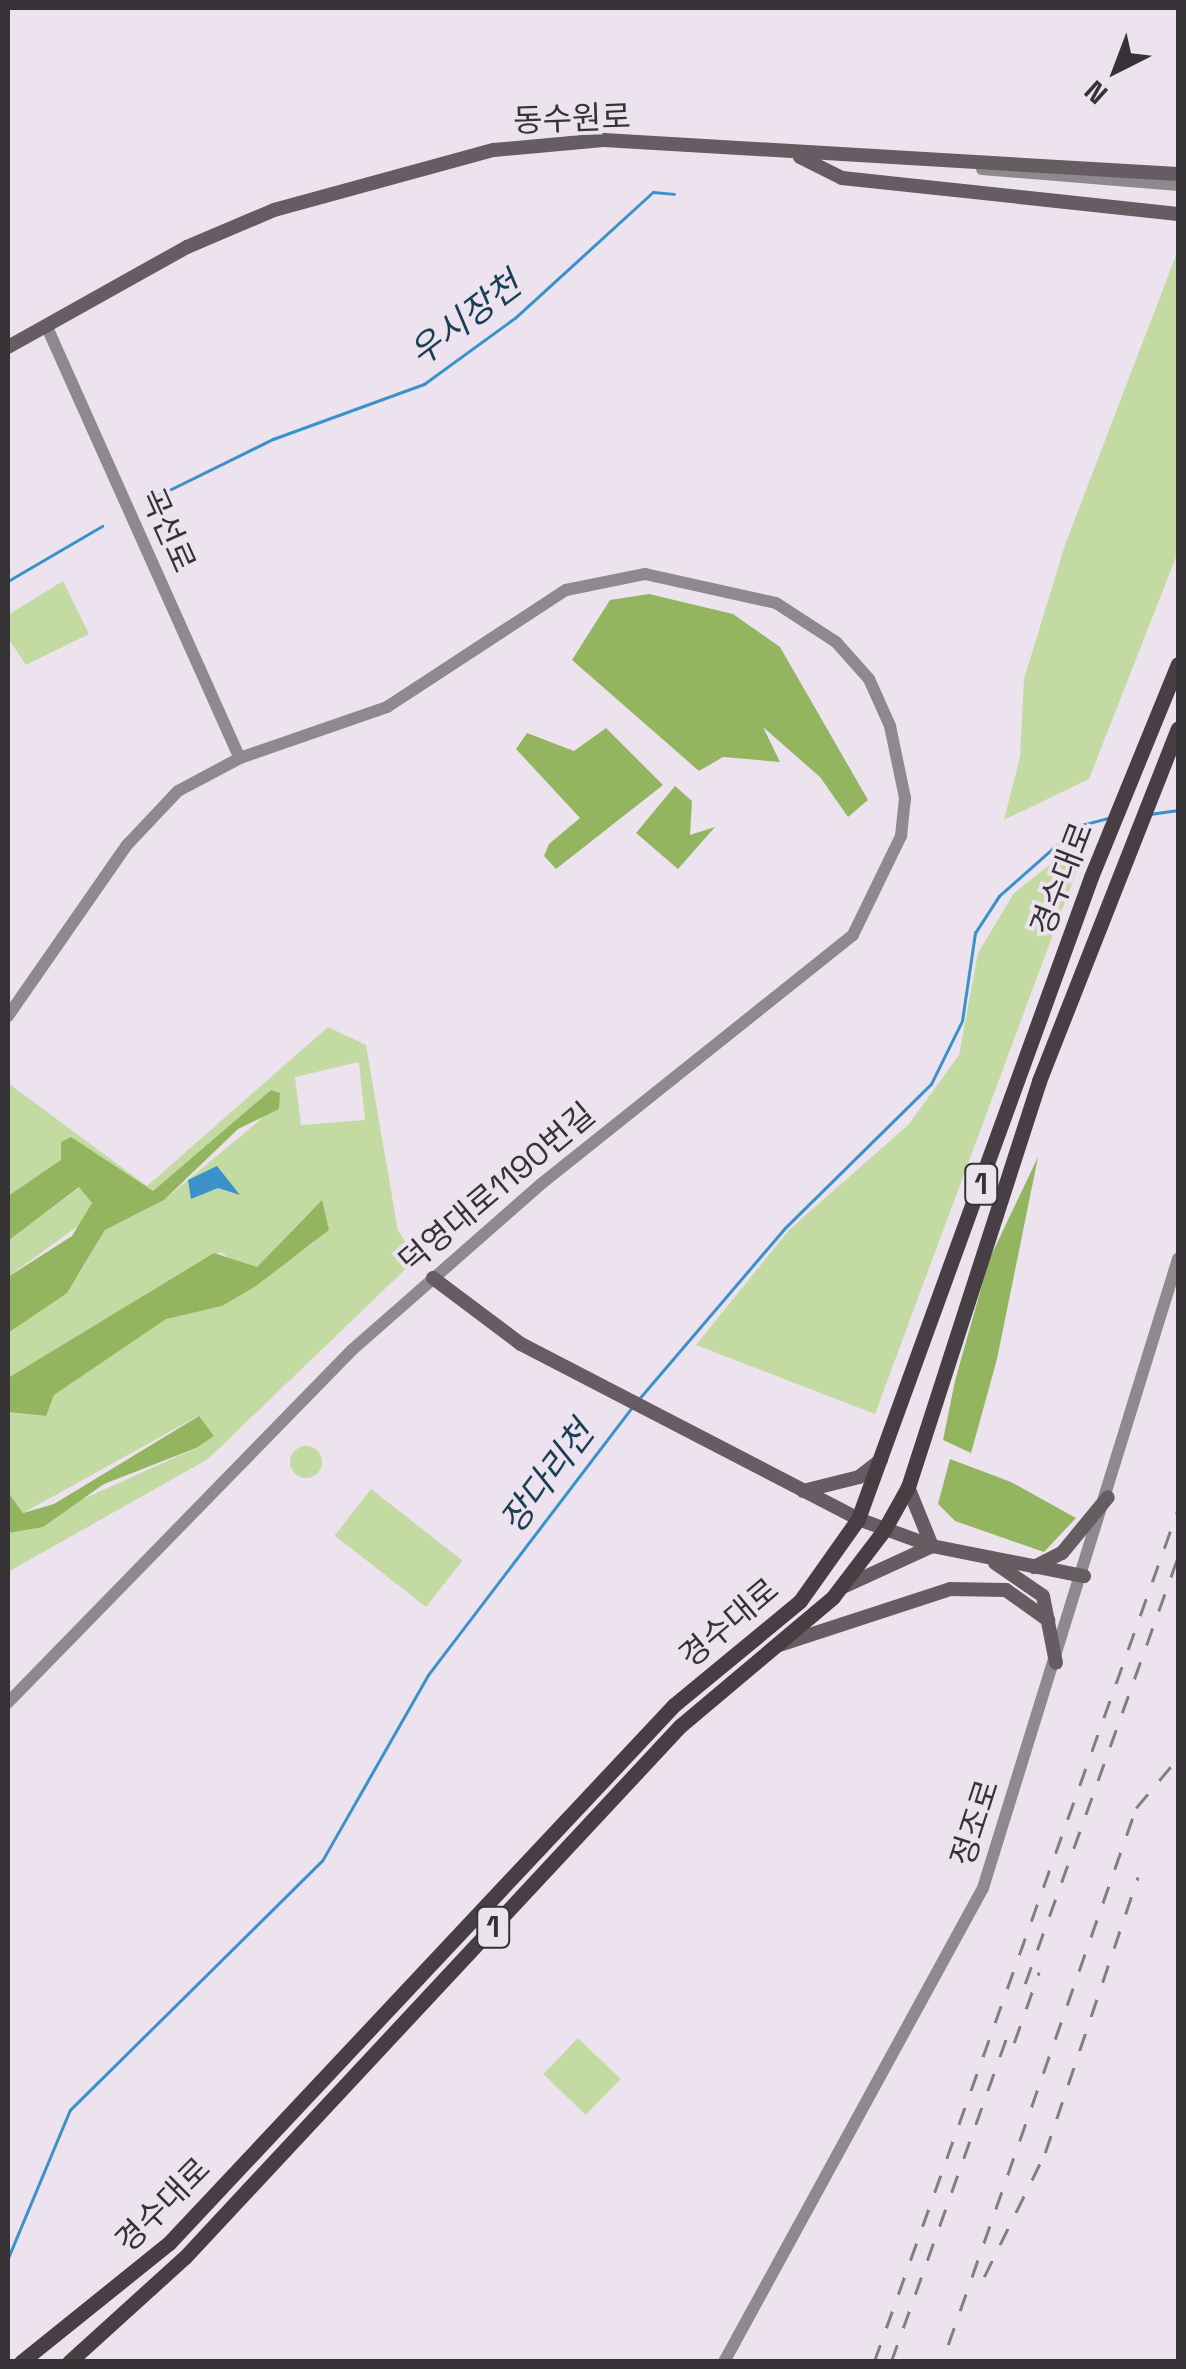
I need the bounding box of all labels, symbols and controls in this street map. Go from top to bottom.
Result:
north arrow [1066,20,1166,120]
text: N [1077,73,1115,112]
street label: 동수원로 [512,98,632,140]
water label: 우시장천 [401,263,529,375]
street label: 곡선로 [132,482,204,578]
street label: 경수대로 [1023,817,1101,941]
street label: 덕영대로1190번길 [391,1095,603,1281]
road number: 1 [964,1159,998,1209]
water label: 장다리천 [491,1413,603,1541]
street label: 경수대로 [672,1570,786,1676]
street label: 정조로 [943,1775,1007,1871]
road number: 1 [476,1902,510,1952]
street label: 경수대로 [108,2150,218,2260]

